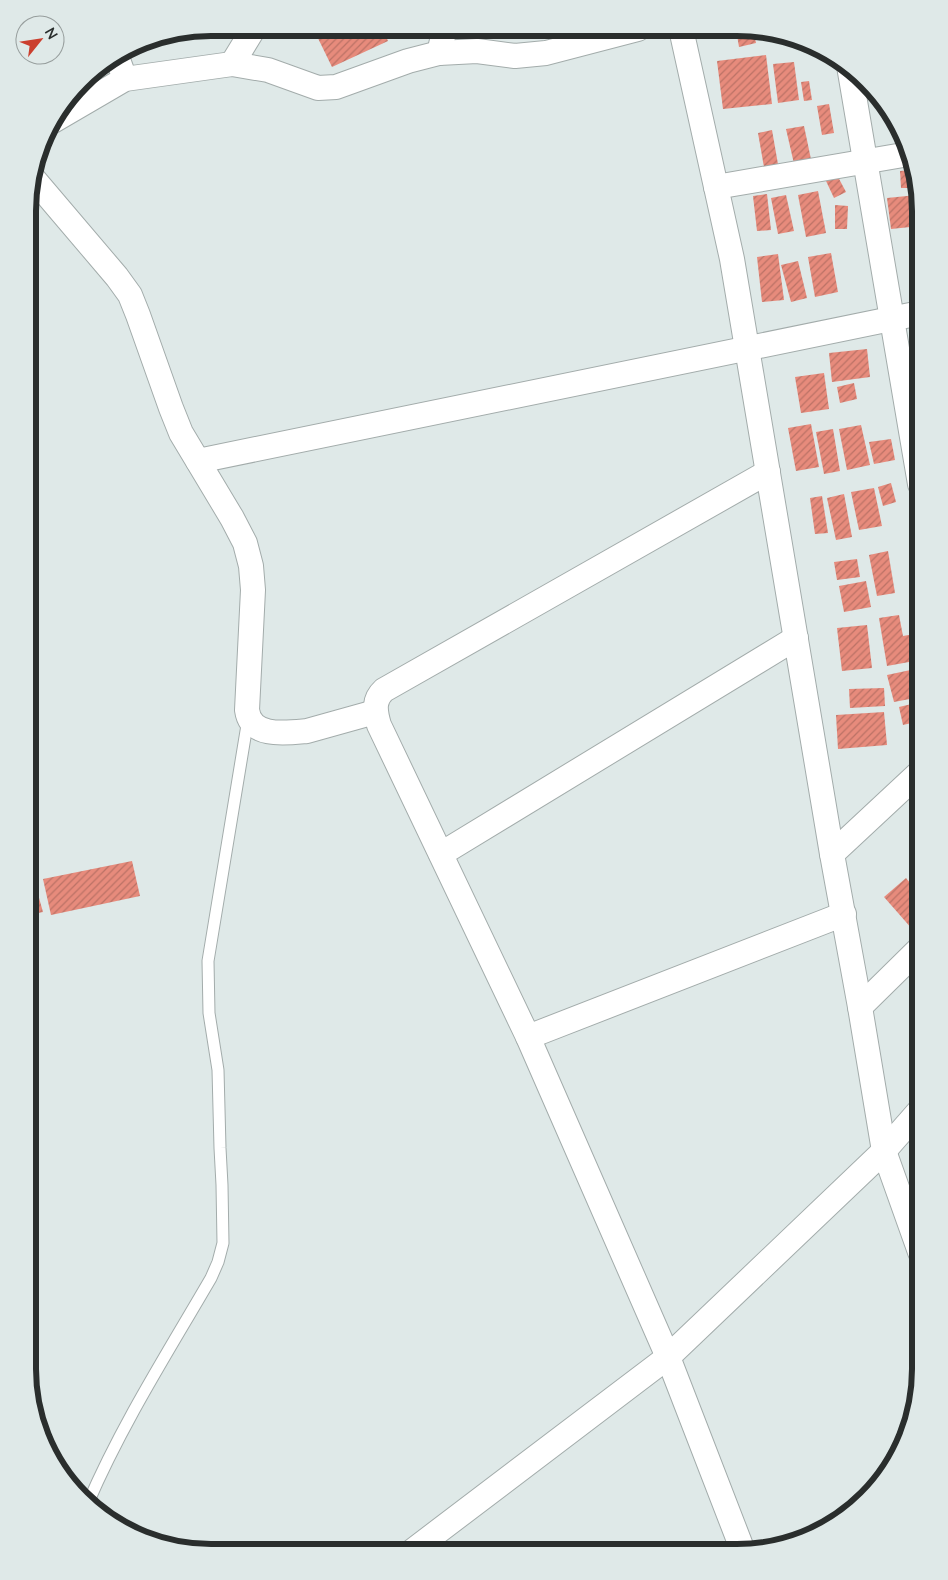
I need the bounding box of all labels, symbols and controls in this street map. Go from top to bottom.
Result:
north arrow [15,15,65,65]
text: N [42,24,62,42]

